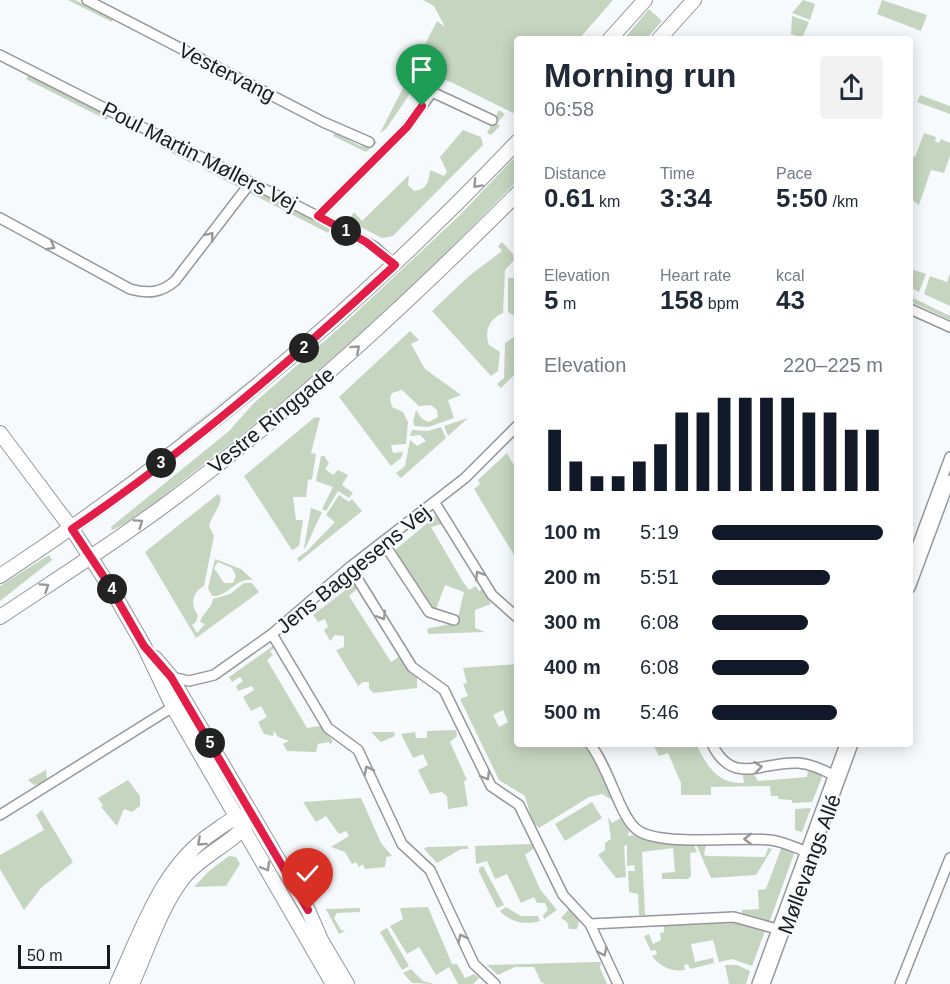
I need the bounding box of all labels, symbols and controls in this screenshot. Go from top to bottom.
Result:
street label: Vestervang [175,38,279,106]
pin [396,44,447,106]
icon: arrive [405,53,438,86]
button: share [820,56,883,119]
text: Morning run [544,57,736,94]
street label: Poul Martin Møllers Vej [99,97,301,215]
text: 06:58 [544,98,594,120]
text: Distance [544,165,606,182]
text: Time [660,165,695,182]
text: Pace [776,165,812,182]
one-way arrow [474,177,485,188]
text: 0.61 [544,183,595,213]
text: 3:34 [660,183,712,213]
text: 5:50 [776,183,828,213]
text: km [595,193,620,210]
text: /km [828,193,858,210]
pin: 1 [331,216,361,246]
text: 1 [342,222,350,239]
one-way arrow [202,232,213,243]
one-way arrow [45,239,56,250]
text: Elevation [544,267,610,284]
text: Heart rate [660,267,731,284]
text: kcal [776,267,804,284]
text: 5 [544,285,558,315]
text: 158 [660,285,703,315]
text: 43 [776,285,805,315]
text: m [558,295,576,312]
text: bpm [703,295,739,312]
pin: 2 [289,333,319,363]
text: 2 [300,339,308,356]
one-way arrow [350,345,360,356]
text: Elevation [544,354,626,376]
text: 220–225 m [783,354,883,376]
street label: Vestre Ringgade [203,362,339,478]
pin: 3 [146,448,176,478]
text: 3 [157,454,165,471]
street label: Jens Baggesens Vej [272,500,434,638]
one-way arrow [132,519,143,530]
text: 100 m [544,521,601,543]
text: 5:19 [640,521,679,543]
text: 200 m [544,566,601,588]
text: 5:51 [640,566,679,588]
one-way arrow [475,571,487,581]
pin: 4 [97,574,127,604]
text: 4 [108,580,116,597]
one-way arrow [39,583,50,594]
one-way arrow [374,610,386,620]
text: 300 m [544,611,601,633]
text: 6:08 [640,611,679,633]
text: 400 m [544,656,601,678]
text: 6:08 [640,656,679,678]
text: 500 m [544,701,601,723]
text: 5:46 [640,701,679,723]
pin: 5 [195,728,225,758]
text: 5 [206,734,214,751]
one-way arrow [754,762,763,774]
one-way arrow [364,765,375,776]
one-way arrow [479,770,490,780]
street label: Møllevangs Allé [773,791,845,937]
one-way arrow [744,833,753,845]
one-way arrow [198,835,208,846]
pin [282,848,333,910]
icon: check [291,857,324,890]
one-way arrow [259,861,270,872]
one-way arrow [457,933,469,944]
scale bar [18,942,110,970]
one-way arrow [595,946,607,957]
text: 50 m [27,947,63,964]

